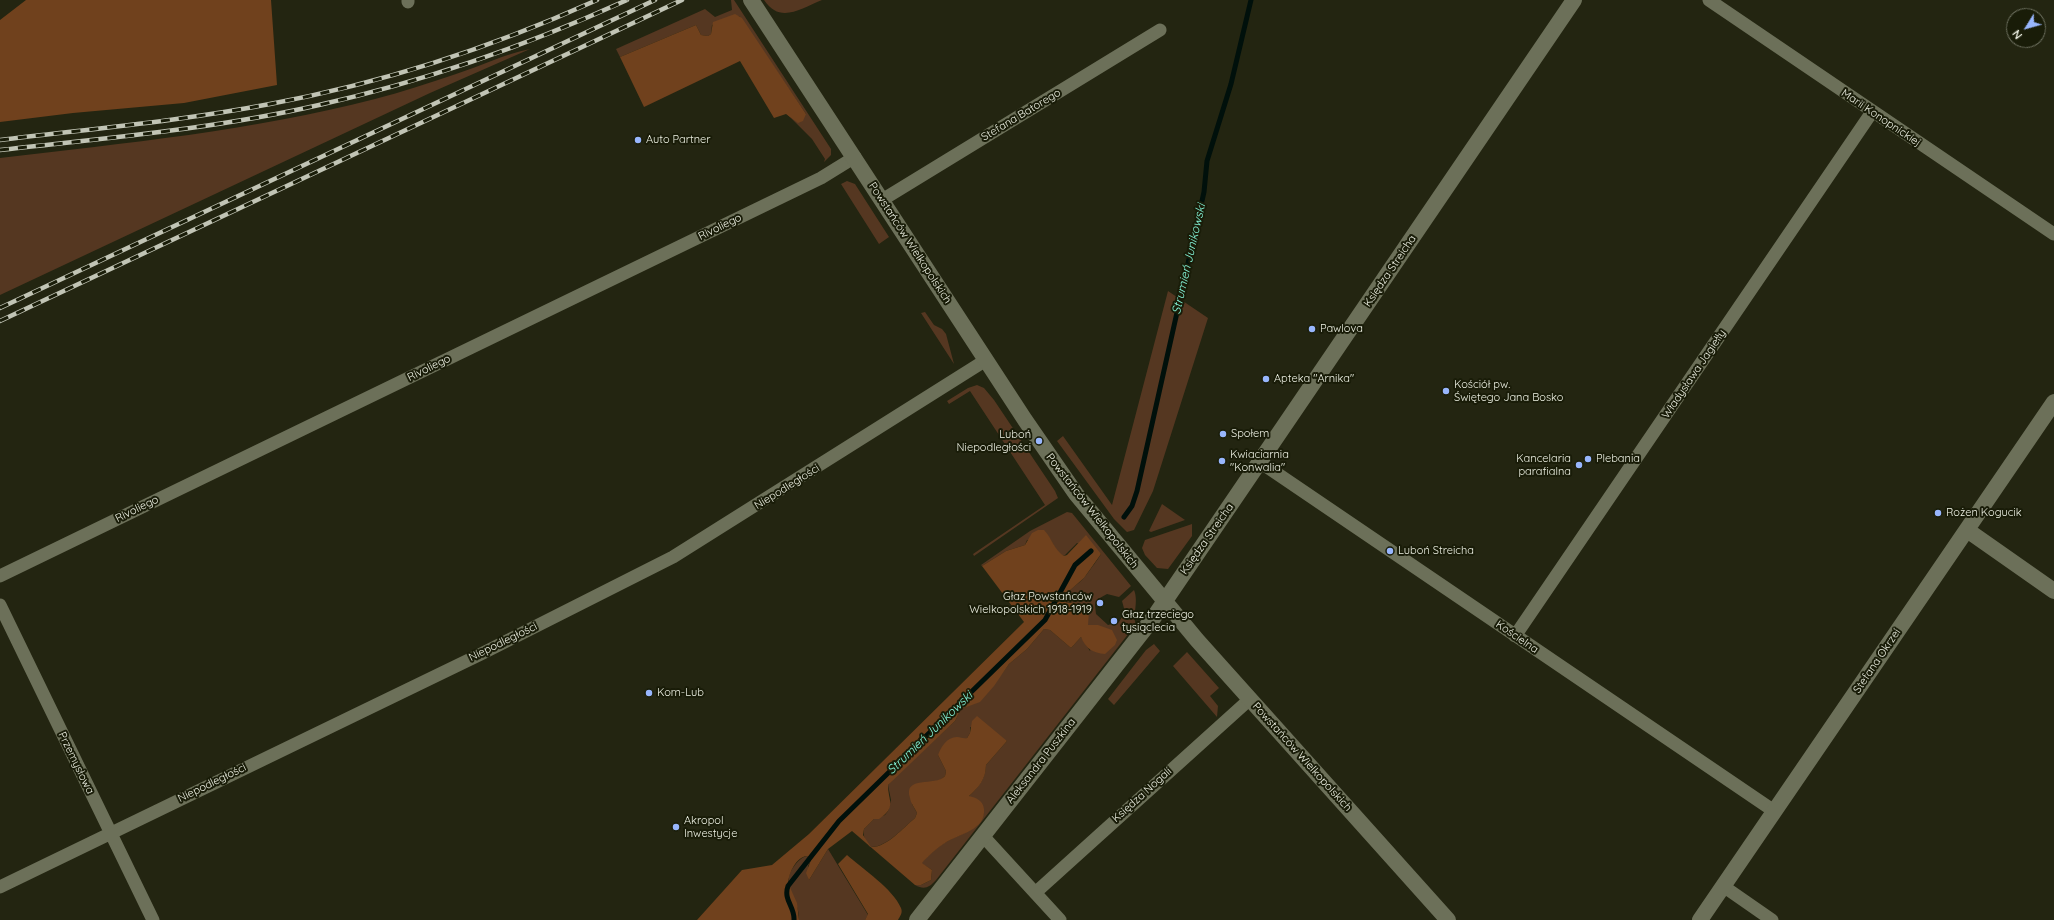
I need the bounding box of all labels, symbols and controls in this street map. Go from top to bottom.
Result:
north arrow [2006,8,2046,48]
text: N [2009,27,2025,42]
street label: Stefana Batorego [979,86,1063,144]
street label: Marii Konopnickiej [1839,87,1923,149]
place label: Auto Partner [646,133,711,147]
marker: Auto Partner [633,135,643,145]
street label: Powstańców Wielkopolskich [866,180,954,306]
water label: Strumień Junikowski [1169,202,1209,316]
street label: Rivoliego [696,211,744,243]
street label: Księdza Streicha [1361,233,1419,309]
place label: Pawlova [1320,322,1363,336]
marker: Pawlova [1307,324,1317,334]
street label: Władysława Jagiełły [1659,327,1729,421]
street label: Rivoliego [405,352,453,384]
place label: Apteka "Arnika" [1274,372,1354,386]
marker: Apteka "Arnika" [1261,374,1271,384]
place label: Kościół pw. Świętego Jana Bosko [1454,378,1563,404]
marker: Kościół pw. Świętego Jana Bosko [1441,386,1451,396]
place label: Społem [1231,427,1269,441]
place label: Luboń Niepodległości [957,428,1031,454]
marker: Społem [1218,429,1228,439]
marker: Luboń Niepodległości [1034,436,1044,446]
place label: Kwiaciarnia "Konwalia" [1230,448,1289,474]
street label: Powstańców Wielkopolskich [1043,451,1141,571]
place label: Kancelaria parafialna [1516,452,1571,478]
place label: Plebania [1596,452,1640,466]
marker: Plebania [1583,454,1593,464]
marker: Kwiaciarnia "Konwalia" [1217,456,1227,466]
marker: Kancelaria parafialna [1574,460,1584,470]
street label: Niepodległości [752,462,822,512]
street label: Rivoliego [113,493,161,525]
street label: Księdza Streicha [1178,501,1236,577]
place label: Rożen Kogucik [1946,506,2022,520]
marker: Rożen Kogucik [1933,508,1943,518]
place label: Luboń Streicha [1398,544,1474,558]
marker: Luboń Streicha [1385,546,1395,556]
place label: Głaz Powstańców Wielkopolskich 1918-1919 [969,590,1092,616]
marker: Głaz Powstańców Wielkopolskich 1918-1919 [1095,598,1105,608]
place label: Głaz trzeciego tysiąclecia [1122,608,1194,634]
marker: Głaz trzeciego tysiąclecia [1109,616,1119,626]
street label: Kościelna [1493,618,1541,656]
street label: Niepodległości [467,620,539,664]
street label: Stefana Okrzei [1851,626,1903,696]
place label: Kom-Lub [657,686,704,700]
marker: Kom-Lub [644,688,654,698]
water label: Strumień Junikowski [884,689,976,777]
street label: Powstańców Wielkopolskich [1250,700,1354,814]
street label: Aleksandra Puszkina [1004,716,1078,806]
street label: Przemysłowa [55,730,97,796]
street label: Niepodległości [176,761,248,805]
street label: Księdza Nogali [1109,765,1175,825]
place label: Akropol Inwestycje [684,814,738,840]
marker: Akropol Inwestycje [671,822,681,832]

